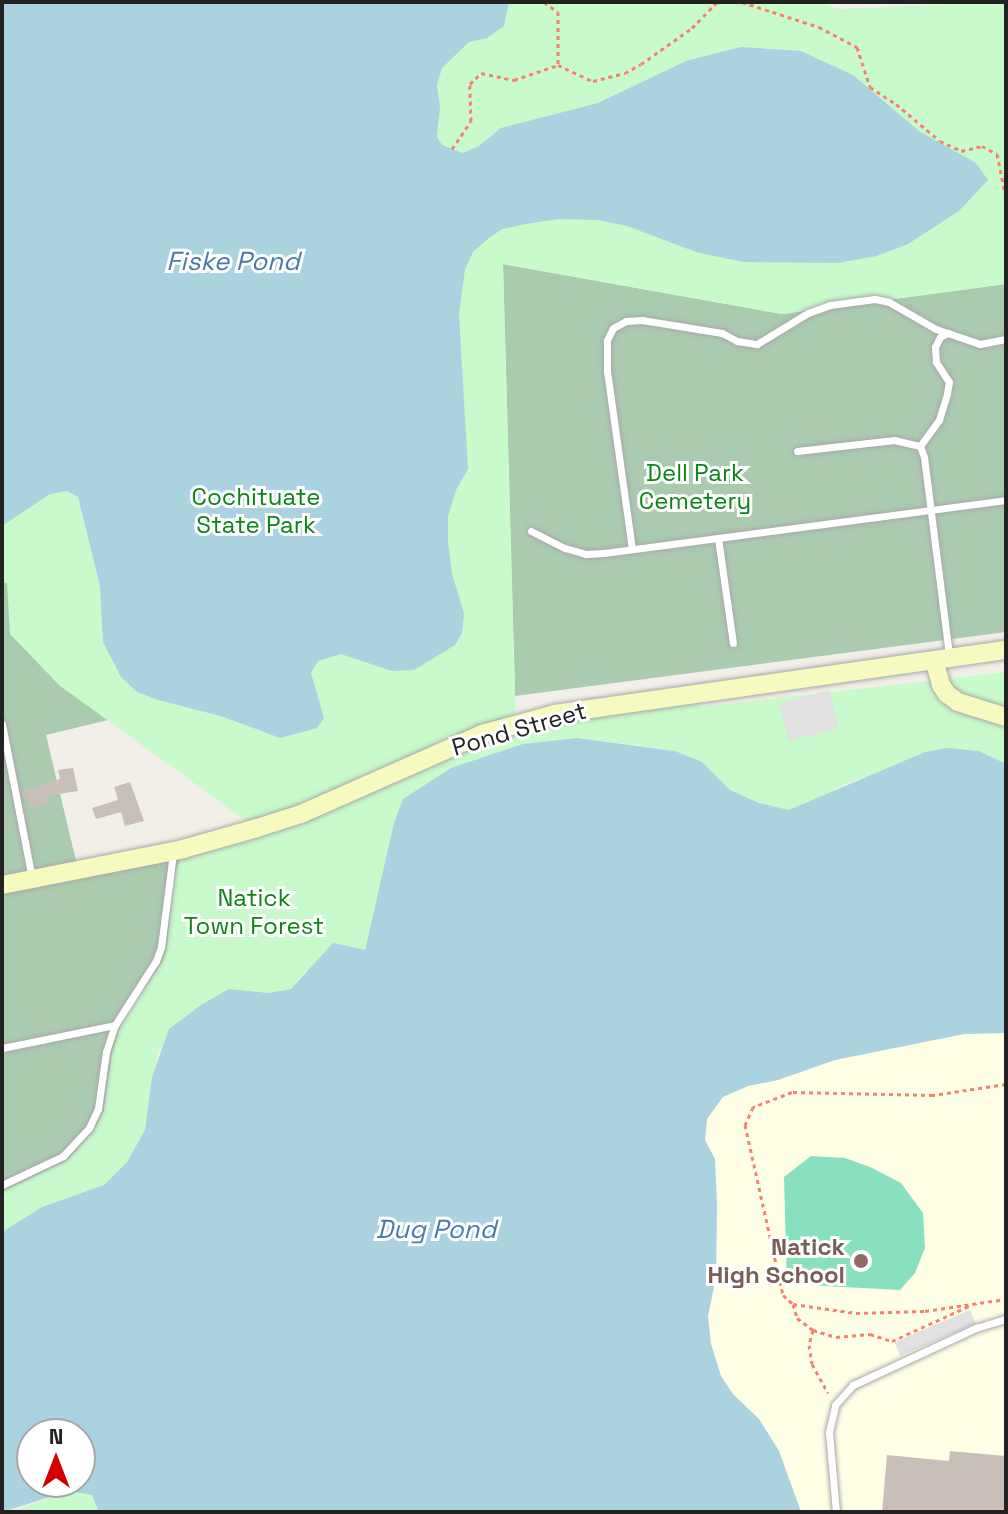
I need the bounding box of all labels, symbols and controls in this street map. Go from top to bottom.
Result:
water label: Fiske Pond [166,246,300,278]
park label: Dell Park Cemetery [639,459,751,515]
park label: Cochituate State Park [192,483,320,539]
street label: Pond Street [448,696,590,762]
park label: Natick Town Forest [184,884,324,940]
water label: Dug Pond [376,1214,496,1246]
place label: Natick High School [708,1233,845,1289]
marker: Natick High School [852,1252,870,1270]
north arrow [16,1418,96,1498]
text: N [49,1422,63,1450]

